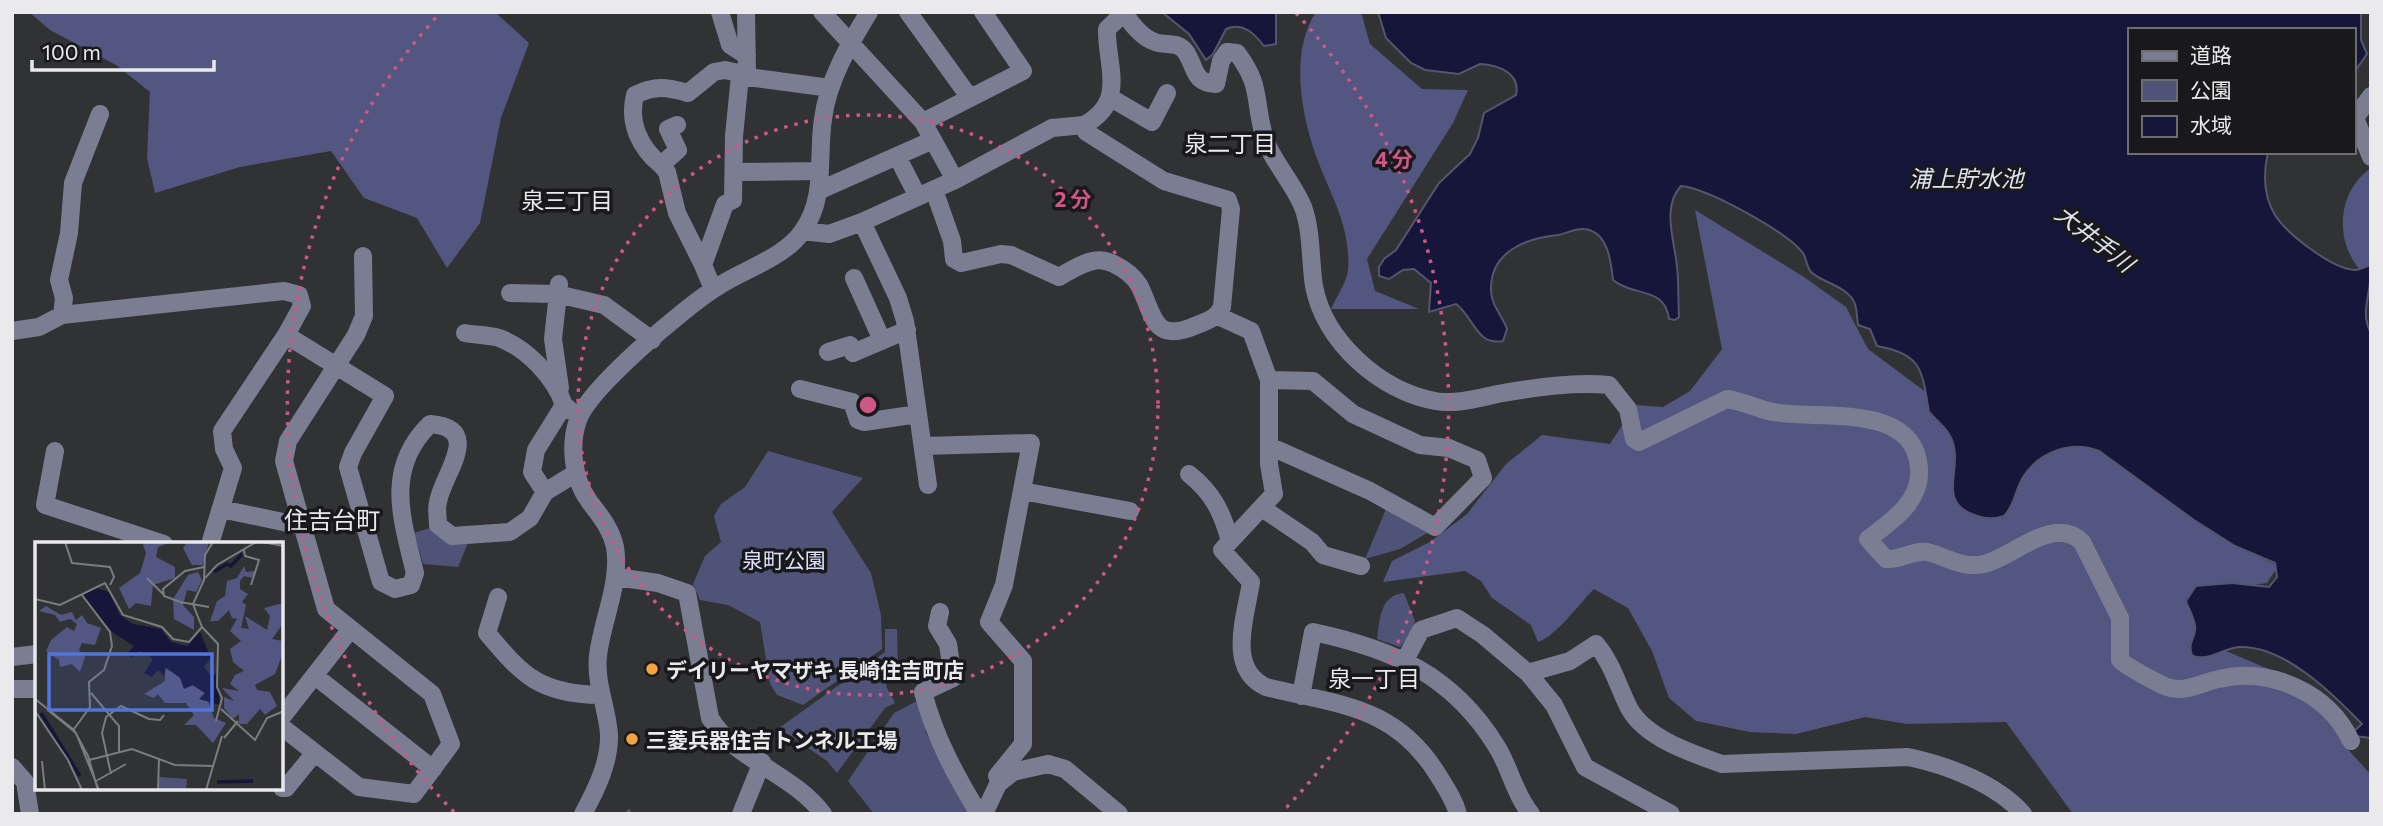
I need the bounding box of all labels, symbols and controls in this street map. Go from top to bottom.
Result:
scale bar [32,28,214,72]
legend [2128,28,2355,154]
text: 100 m [42,39,101,64]
text: 道路 [2190,42,2232,67]
text: 公園 [2190,77,2232,102]
text: 水域 [2190,112,2232,137]
district label: 泉二丁目 [1184,129,1276,157]
text: 4 分 [1375,146,1413,171]
water label: 浦上貯水池 [1909,164,2026,192]
district label: 泉三丁目 [521,186,613,214]
text: 2 分 [1055,186,1091,211]
water label: 大井手川 [2050,199,2142,279]
centre of rings [856,393,880,417]
district label: 住吉台町 [284,505,380,534]
inset map [35,542,284,791]
park label: 泉町公園 [742,547,826,572]
place label: デイリーヤマザキ 長崎住吉町店 [666,657,964,682]
marker: デイリーヤマザキ 長崎住吉町店 [644,661,660,677]
district label: 泉一丁目 [1328,664,1420,692]
place label: 三菱兵器住吉トンネル工場 [646,727,898,752]
marker: 三菱兵器住吉トンネル工場 [624,731,640,747]

